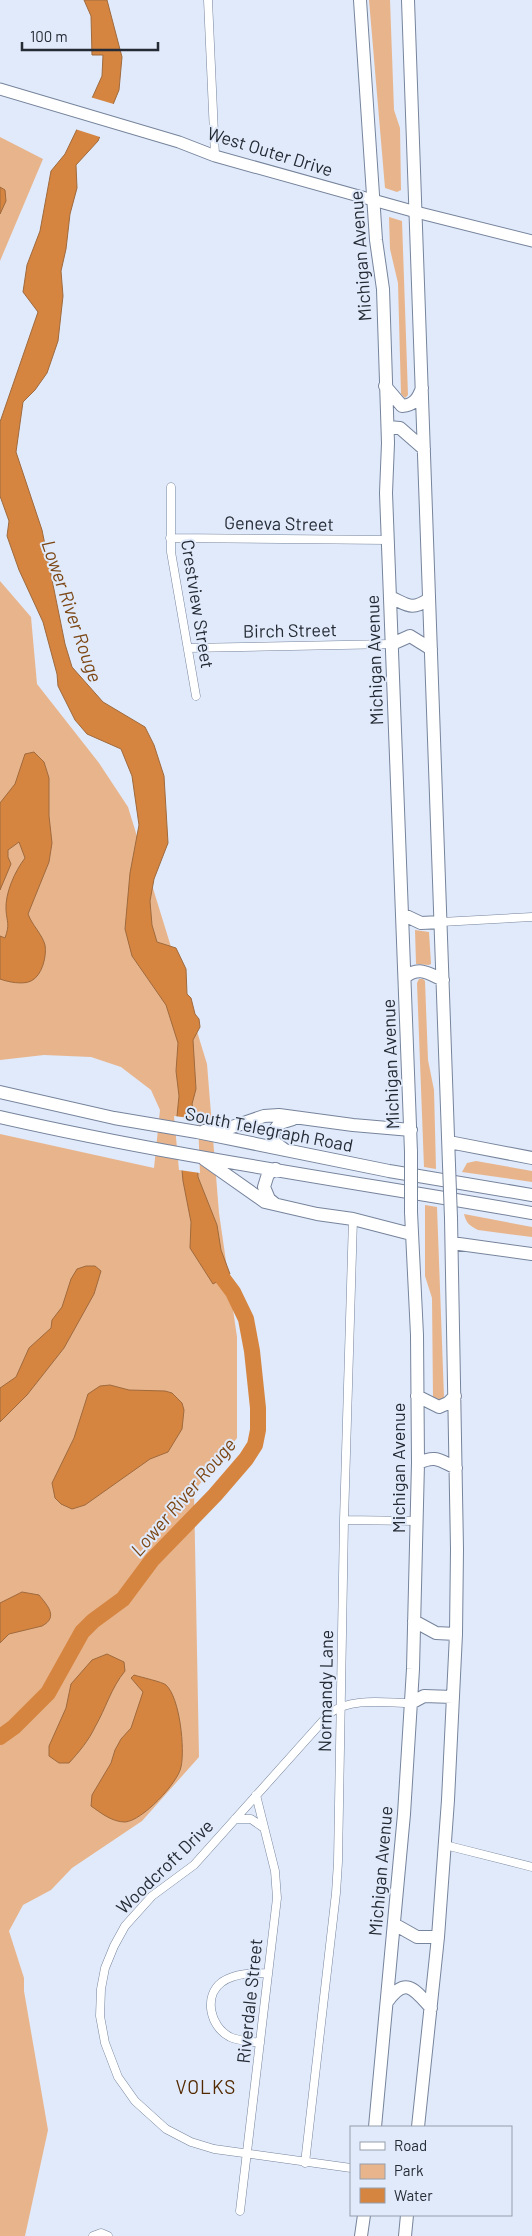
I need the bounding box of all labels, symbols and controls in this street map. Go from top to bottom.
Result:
scale bar [22,20,159,52]
text: 100 m [30,27,68,45]
street label: West Outer Drive [205,122,336,181]
street label: Michigan Avenue [344,190,376,322]
street label: Geneva Street [224,511,334,535]
water label: Lower River Rouge [37,537,108,685]
street label: Crestview Street [177,538,219,670]
street label: Michigan Avenue [361,594,387,726]
street label: Birch Street [243,618,337,642]
street label: Michigan Avenue [377,998,403,1130]
street label: South Telegraph Road [183,1102,355,1156]
street label: Michigan Avenue [387,1403,409,1533]
water label: Lower River Rouge [125,1433,240,1560]
street label: Normandy Lane [313,1630,337,1752]
street label: Michigan Avenue [363,1805,397,1937]
street label: Woodcroft Drive [111,1814,217,1918]
street label: Riverdale Street [232,1937,266,2064]
district label: VOLKS [176,2075,236,2098]
legend [350,2126,512,2216]
text: Road [394,2136,427,2154]
text: Park [394,2161,424,2179]
text: Water [394,2186,433,2204]

